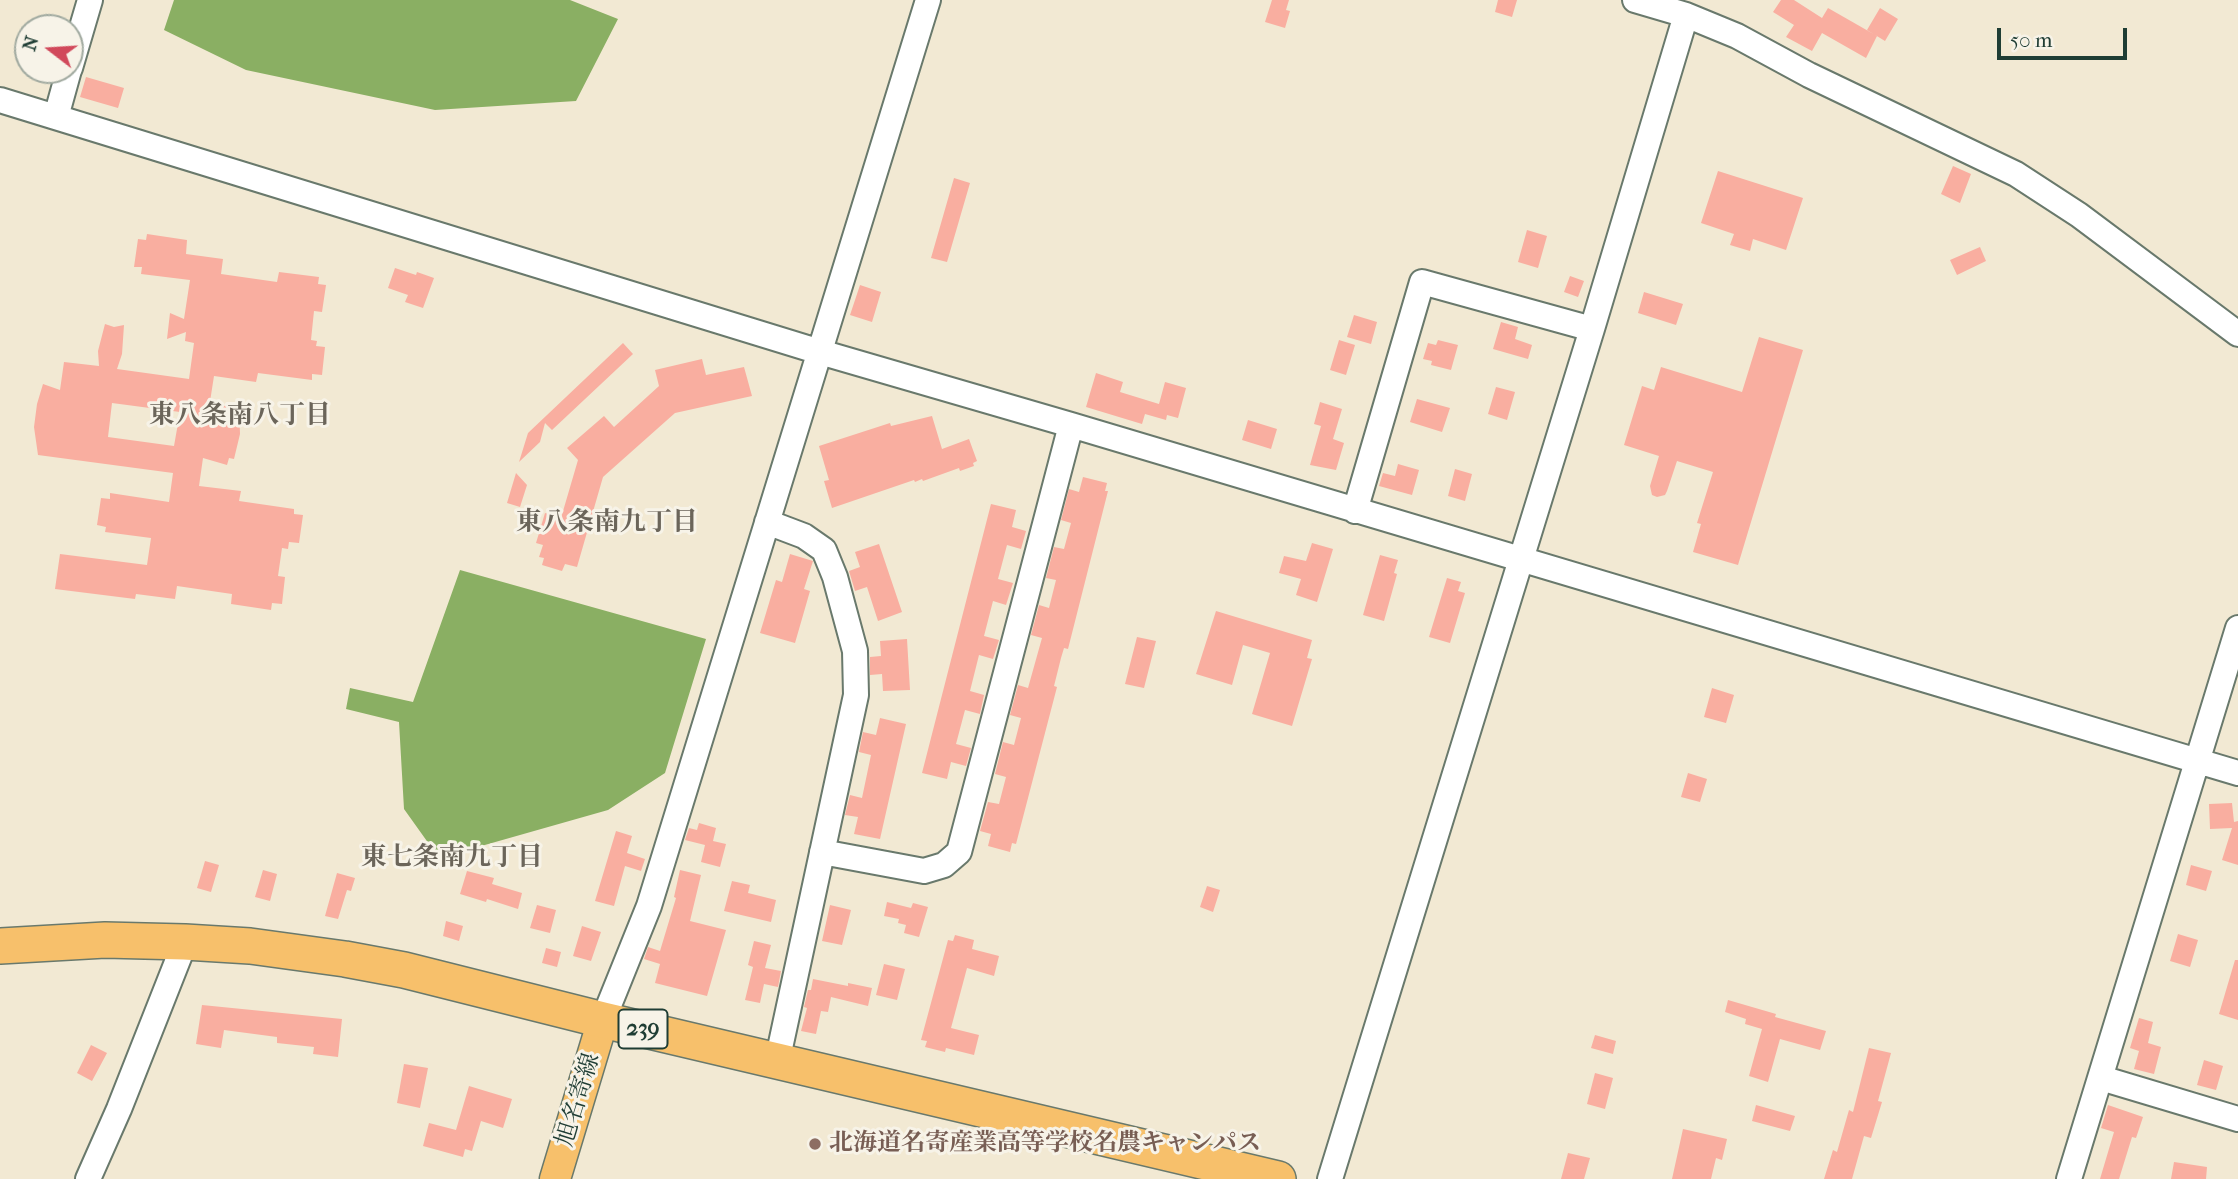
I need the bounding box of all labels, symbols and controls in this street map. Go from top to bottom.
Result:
north arrow [14,14,84,84]
scale bar [2000,14,2130,58]
text: 50 m [2010,28,2053,52]
text: N [18,33,43,54]
district label: 東八条南八丁目 [149,401,331,433]
district label: 東八条南九丁目 [516,508,698,540]
district label: 東七条南九丁目 [361,843,543,875]
road number: 239 [618,1010,668,1048]
street label: 旭名寄線 [551,1050,607,1150]
place label: 北海道名寄産業高等学校名農キャンパス [829,1130,1261,1158]
marker: 北海道名寄産業高等学校名農キャンパス [807,1136,823,1152]

